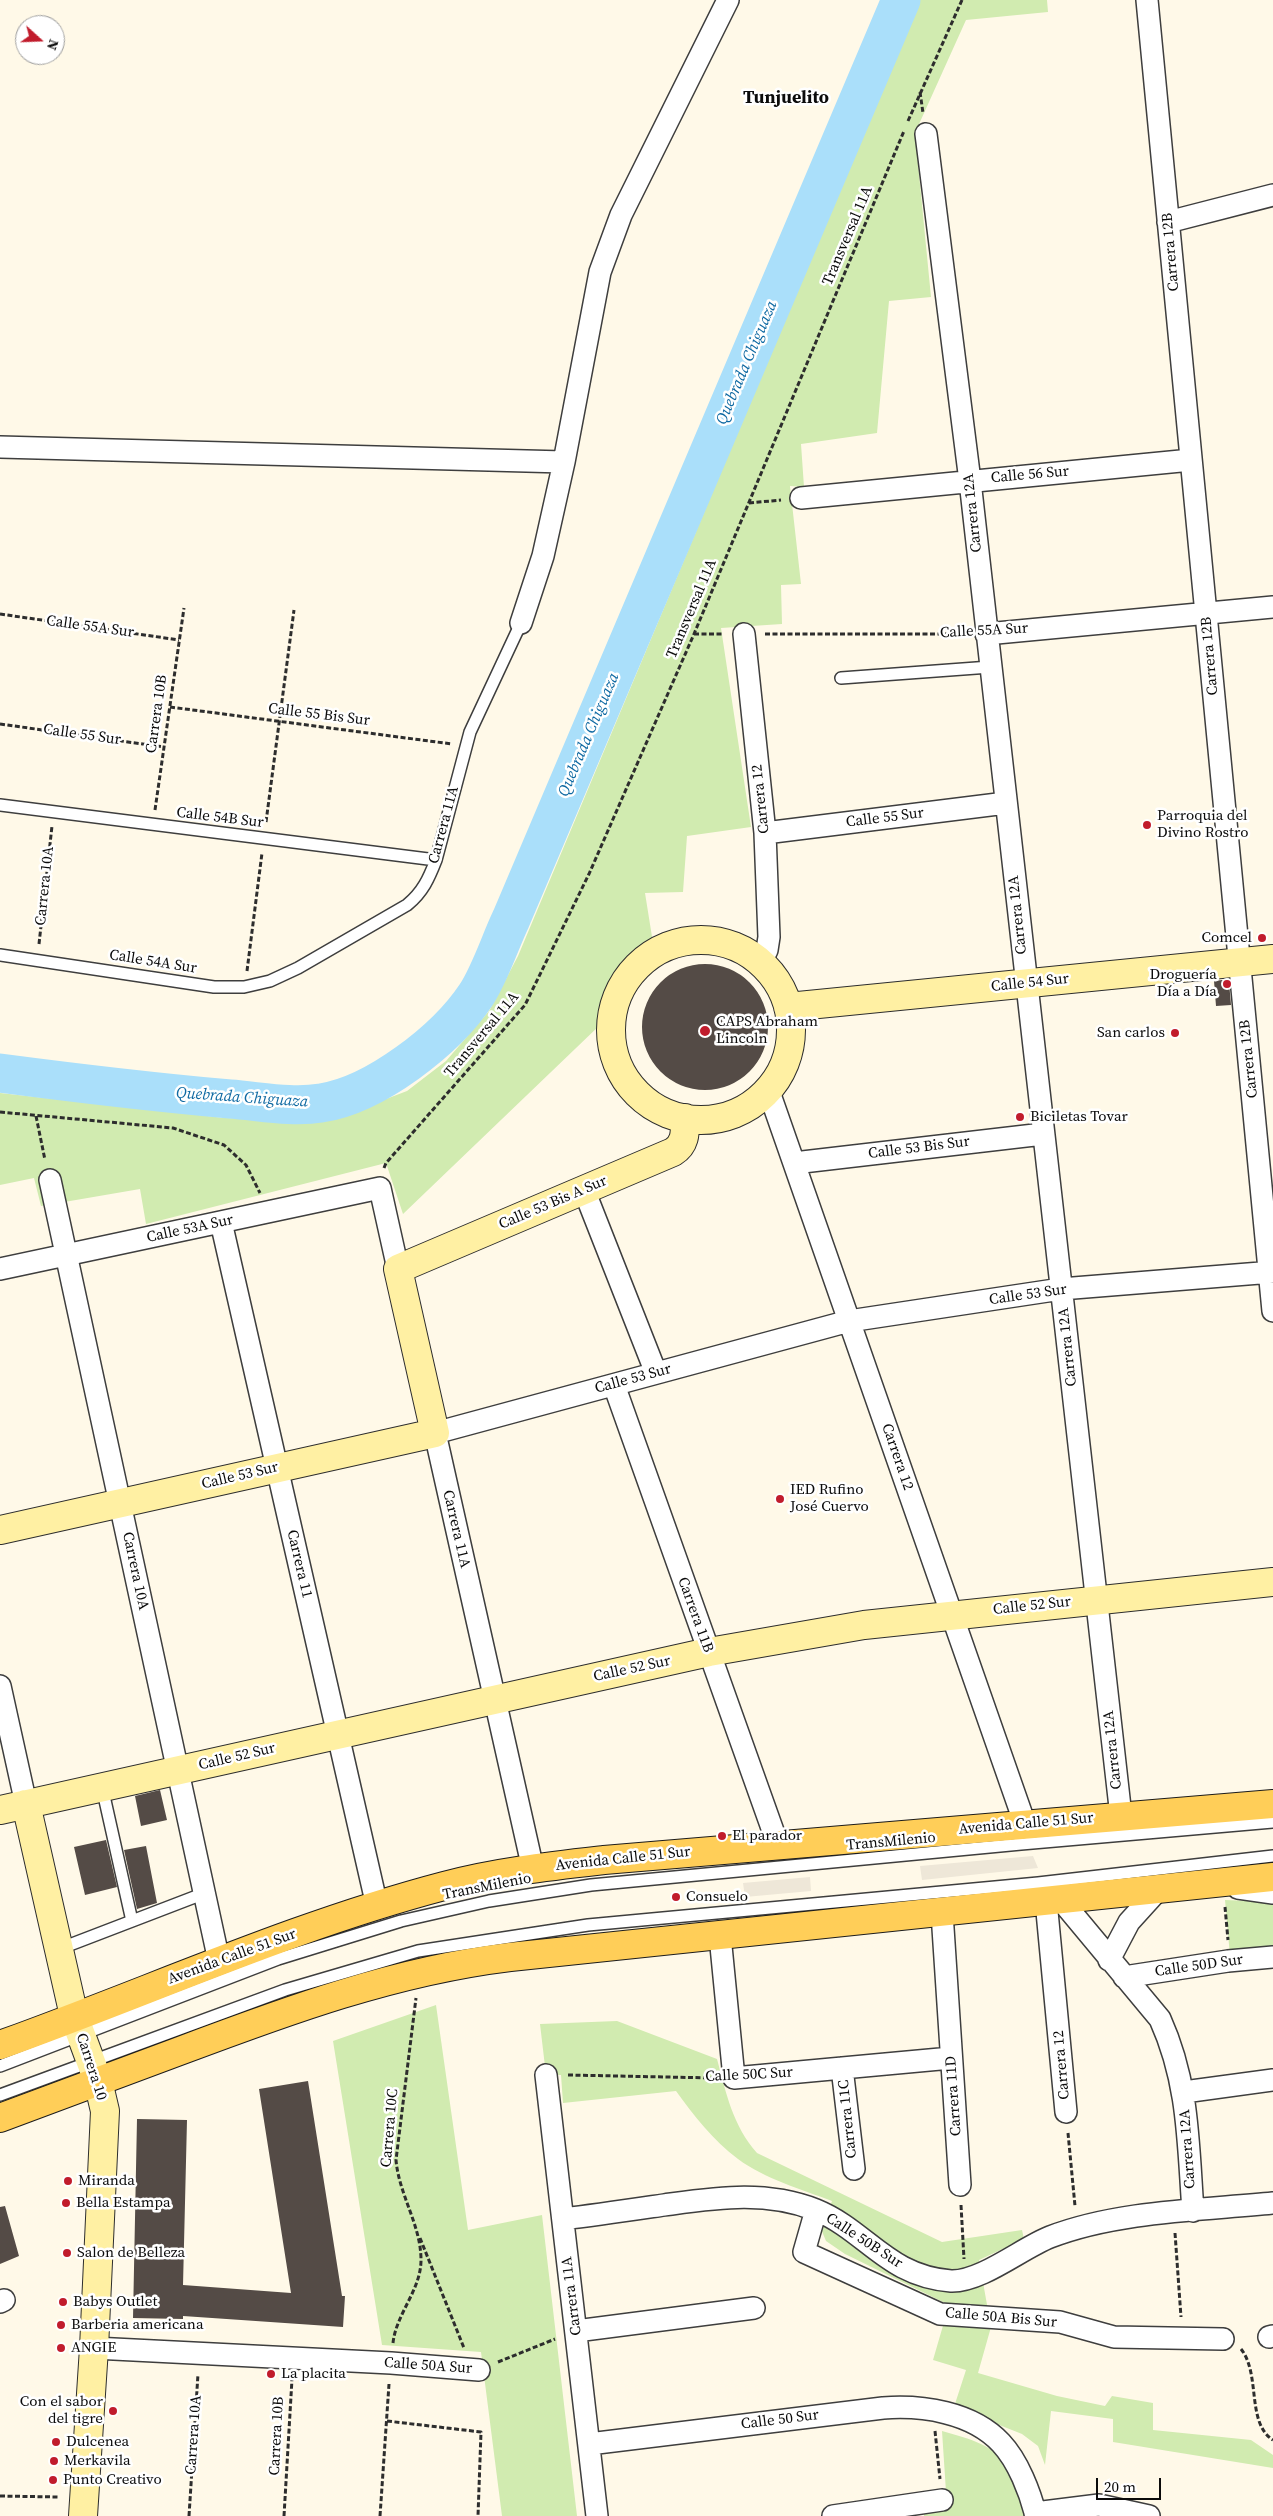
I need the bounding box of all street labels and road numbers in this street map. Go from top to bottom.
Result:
street label: Transversal 11A [819,184,877,288]
street label: Carrera 12B [1159,212,1183,292]
street label: Calle 56 Sur [990,463,1070,487]
street label: Carrera 12A [960,473,986,553]
street label: Transversal 11A [663,557,721,661]
street label: Calle 55A Sur [45,612,135,642]
street label: Carrera 12B [1198,616,1222,696]
street label: Calle 55A Sur [939,620,1029,642]
street label: Carrera 10B [143,674,171,754]
street label: Calle 55 Bis Sur [267,700,371,730]
street label: Calle 55 Sur [42,721,122,749]
street label: Carrera 12 [748,763,774,835]
street label: Carrera 11A [425,784,463,866]
street label: Calle 54B Sur [175,804,265,832]
street label: Calle 55 Sur [845,804,925,832]
street label: Carrera 10A [32,846,58,926]
street label: Carrera 12A [1005,875,1031,955]
street label: Calle 54A Sur [108,946,198,978]
street label: Calle 54 Sur [990,970,1070,996]
street label: Transversal 11A [441,989,523,1081]
street label: Carrera 12B [1236,1019,1262,1099]
street label: Calle 53 Bis Sur [867,1133,971,1163]
street label: Calle 53 Bis A Sur [496,1172,610,1234]
street label: Calle 53A Sur [145,1211,235,1247]
street label: Calle 53 Sur [988,1281,1068,1309]
street label: Carrera 12A [1055,1307,1081,1387]
street label: Calle 53 Sur [593,1360,673,1398]
street label: Carrera 12 [877,1421,917,1493]
street label: Calle 53 Sur [200,1458,280,1494]
street label: Carrera 11A [438,1488,474,1570]
street label: Carrera 11 [282,1528,316,1600]
street label: Carrera 10A [118,1530,152,1612]
street label: Carrera 11B [673,1575,717,1655]
street label: Calle 52 Sur [992,1593,1072,1619]
street label: Calle 52 Sur [592,1652,672,1686]
street label: Carrera 12A [1100,1710,1126,1790]
street label: Calle 52 Sur [197,1739,277,1775]
street label: Avenida Calle 51 Sur [958,1809,1094,1839]
street label: TransMilenio [846,1829,936,1855]
street label: Avenida Calle 51 Sur [555,1843,691,1875]
street label: TransMilenio [441,1870,533,1904]
street label: Avenida Calle 51 Sur [165,1925,299,1989]
street label: Calle 50D Sur [1154,1951,1244,1981]
street label: Carrera 12 [1050,2030,1074,2100]
street label: Carrera 10 [72,2031,110,2103]
street label: Carrera 11D [942,2055,966,2137]
street label: Calle 50C Sur [705,2064,793,2086]
street label: Carrera 11C [835,2079,861,2159]
street label: Carrera 10C [378,2088,402,2168]
street label: Carrera 12A [1176,2109,1200,2189]
street label: Calle 50B Sur [822,2210,906,2272]
street label: Carrera 11A [558,2255,586,2337]
street label: Calle 50A Bis Sur [944,2304,1058,2332]
street label: Calle 50A Sur [383,2354,473,2378]
street label: Carrera 10A [182,2395,206,2475]
street label: Carrera 10B [266,2396,288,2476]
street label: Calle 50 Sur [740,2406,820,2434]

